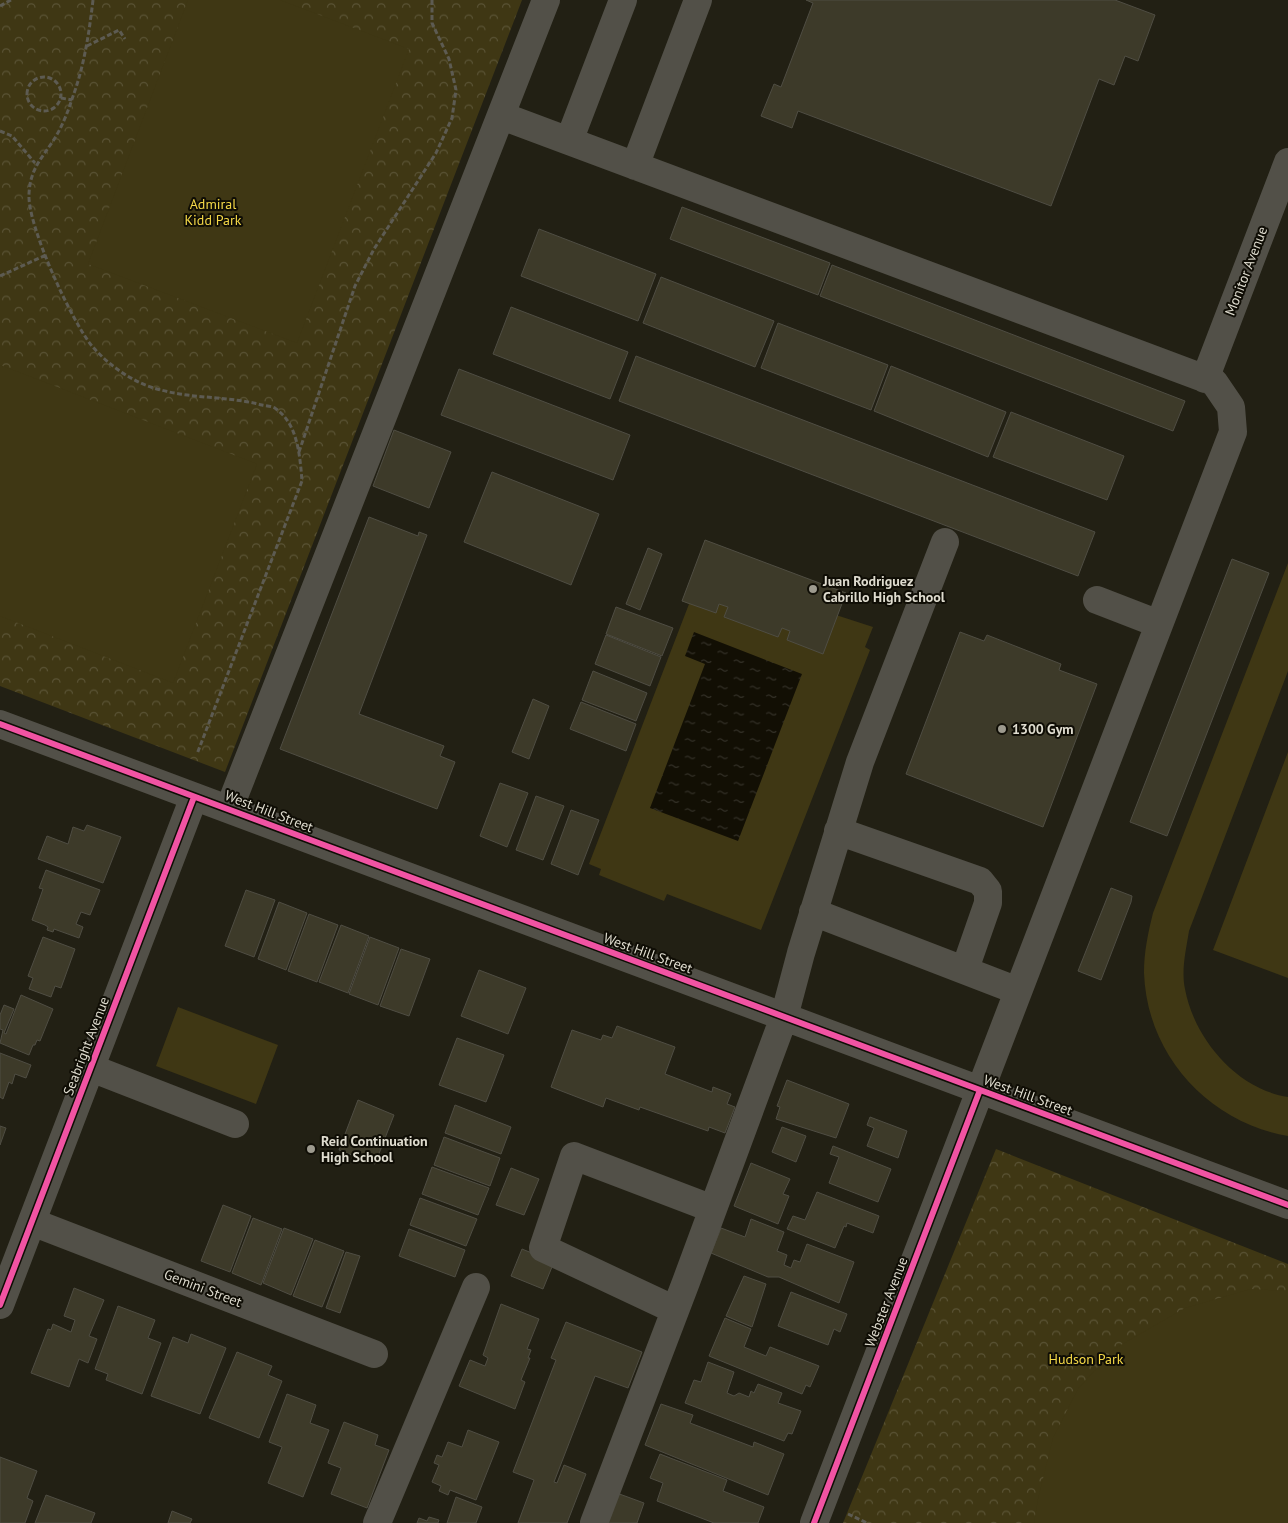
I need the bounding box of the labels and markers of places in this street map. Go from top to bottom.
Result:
place label: Juan Rodriguez Cabrillo High School [822,572,946,606]
marker: Juan Rodriguez Cabrillo High School [807,583,819,595]
place label: 1300 Gym [1012,720,1074,738]
marker: 1300 Gym [996,723,1008,735]
place label: Reid Continuation High School [321,1132,428,1166]
marker: Reid Continuation High School [305,1143,317,1155]

